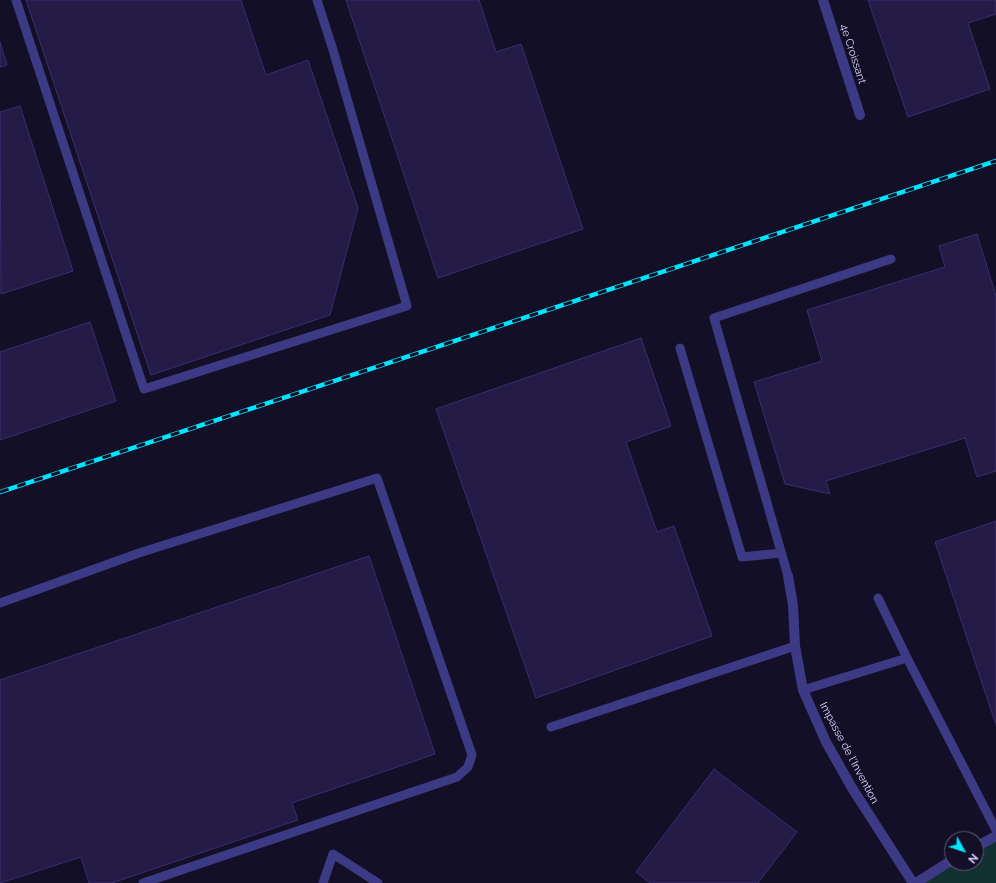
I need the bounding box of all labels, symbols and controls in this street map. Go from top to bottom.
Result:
street label: 4e Croissant [837,22,869,86]
street label: Impasse de l'Invention [817,700,881,806]
north arrow [944,831,984,871]
text: N [965,851,980,866]

